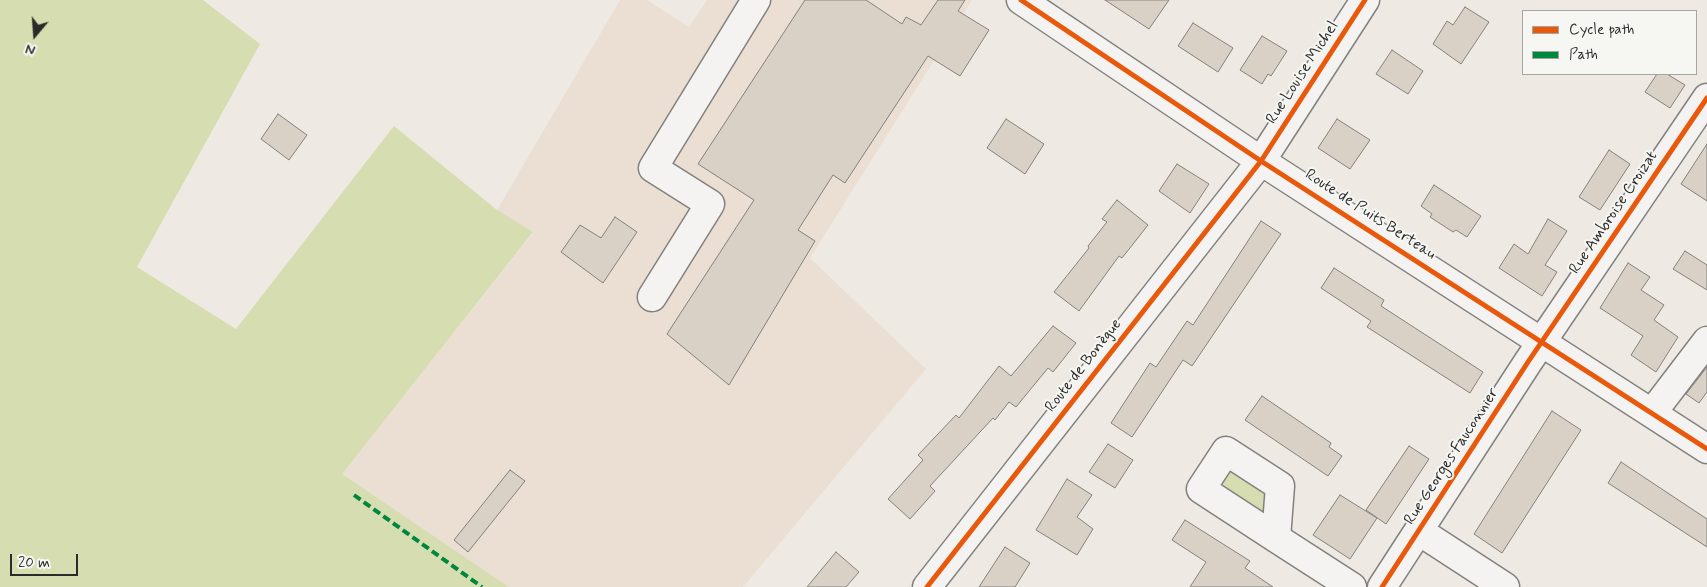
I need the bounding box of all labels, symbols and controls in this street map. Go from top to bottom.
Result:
north arrow [10,10,60,60]
legend [1522,10,1697,75]
street label: Rue Louise Michel [1263,18,1343,128]
text: Cycle path [1569,20,1634,40]
text: N [23,39,38,59]
text: Path [1569,45,1598,65]
street label: Rue Ambroise Croizat [1566,148,1662,278]
street label: Route de Puits Berteau [1301,166,1439,264]
street label: Route de Bonègue [1042,316,1126,416]
street label: Rue Georges Fauconnier [1401,385,1503,529]
scale bar [12,544,80,576]
text: 20 m [18,553,50,573]

